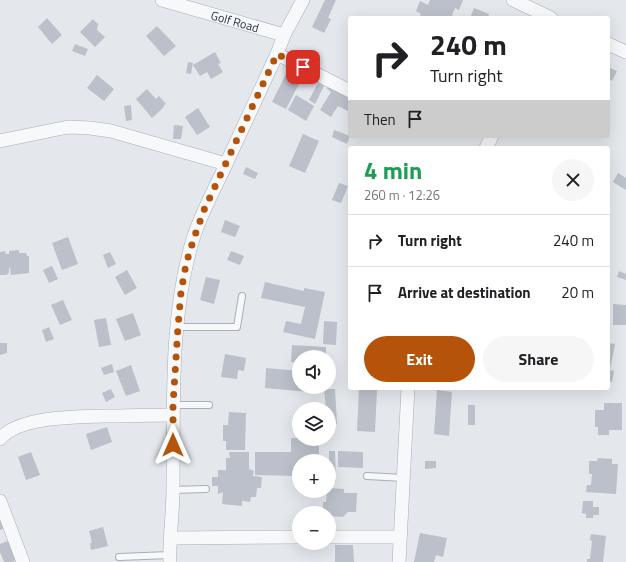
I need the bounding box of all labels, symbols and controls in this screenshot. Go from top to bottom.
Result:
street label: Golf Road [209,5,261,37]
text: 240 m [430,23,507,66]
icon: right [364,32,416,84]
pin [286,50,320,84]
icon: arrive [292,56,314,78]
text: Turn right [430,62,503,89]
text: Then [364,108,396,131]
icon: arrive [404,108,426,130]
text: 4 min [364,152,422,188]
button: close [552,159,594,201]
text: 260 m · 12:26 [364,185,440,205]
text: Turn right [398,229,462,252]
text: 240 m [553,229,594,252]
icon: right [364,230,386,252]
text: Arrive at destination [398,281,531,304]
text: 20 m [561,281,594,304]
icon: arrive [364,282,386,304]
button: Exit [364,336,475,382]
button: Share [483,336,594,382]
map controls [292,350,336,550]
button: sound [292,350,336,394]
button: layers [292,402,336,446]
position arrow [152,424,194,466]
button: + [292,454,336,498]
button: − [292,506,336,550]

